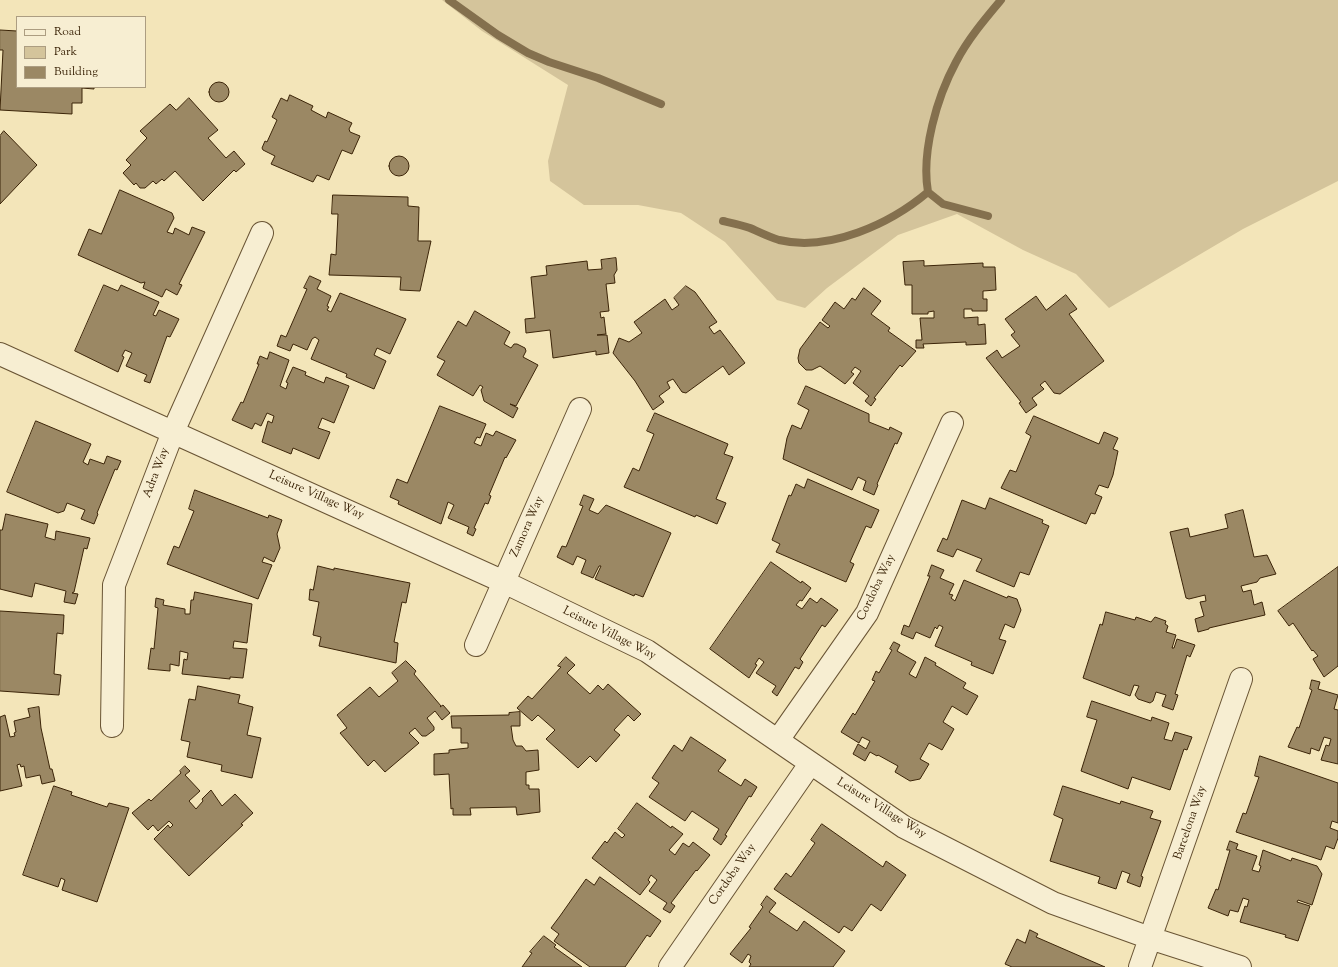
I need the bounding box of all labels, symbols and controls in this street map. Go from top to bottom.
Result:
legend [16,16,146,88]
text: Road [54,23,81,41]
text: Park [54,43,77,61]
text: Building [54,63,98,81]
street label: Adra Way [141,446,173,500]
street label: Leisure Village Way [266,469,366,523]
street label: Zamora Way [508,494,548,560]
street label: Cordoba Way [855,552,899,624]
street label: Leisure Village Way [560,604,658,664]
street label: Leisure Village Way [834,776,928,842]
street label: Barcelona Way [1172,784,1210,862]
street label: Cordoba Way [706,841,760,909]

